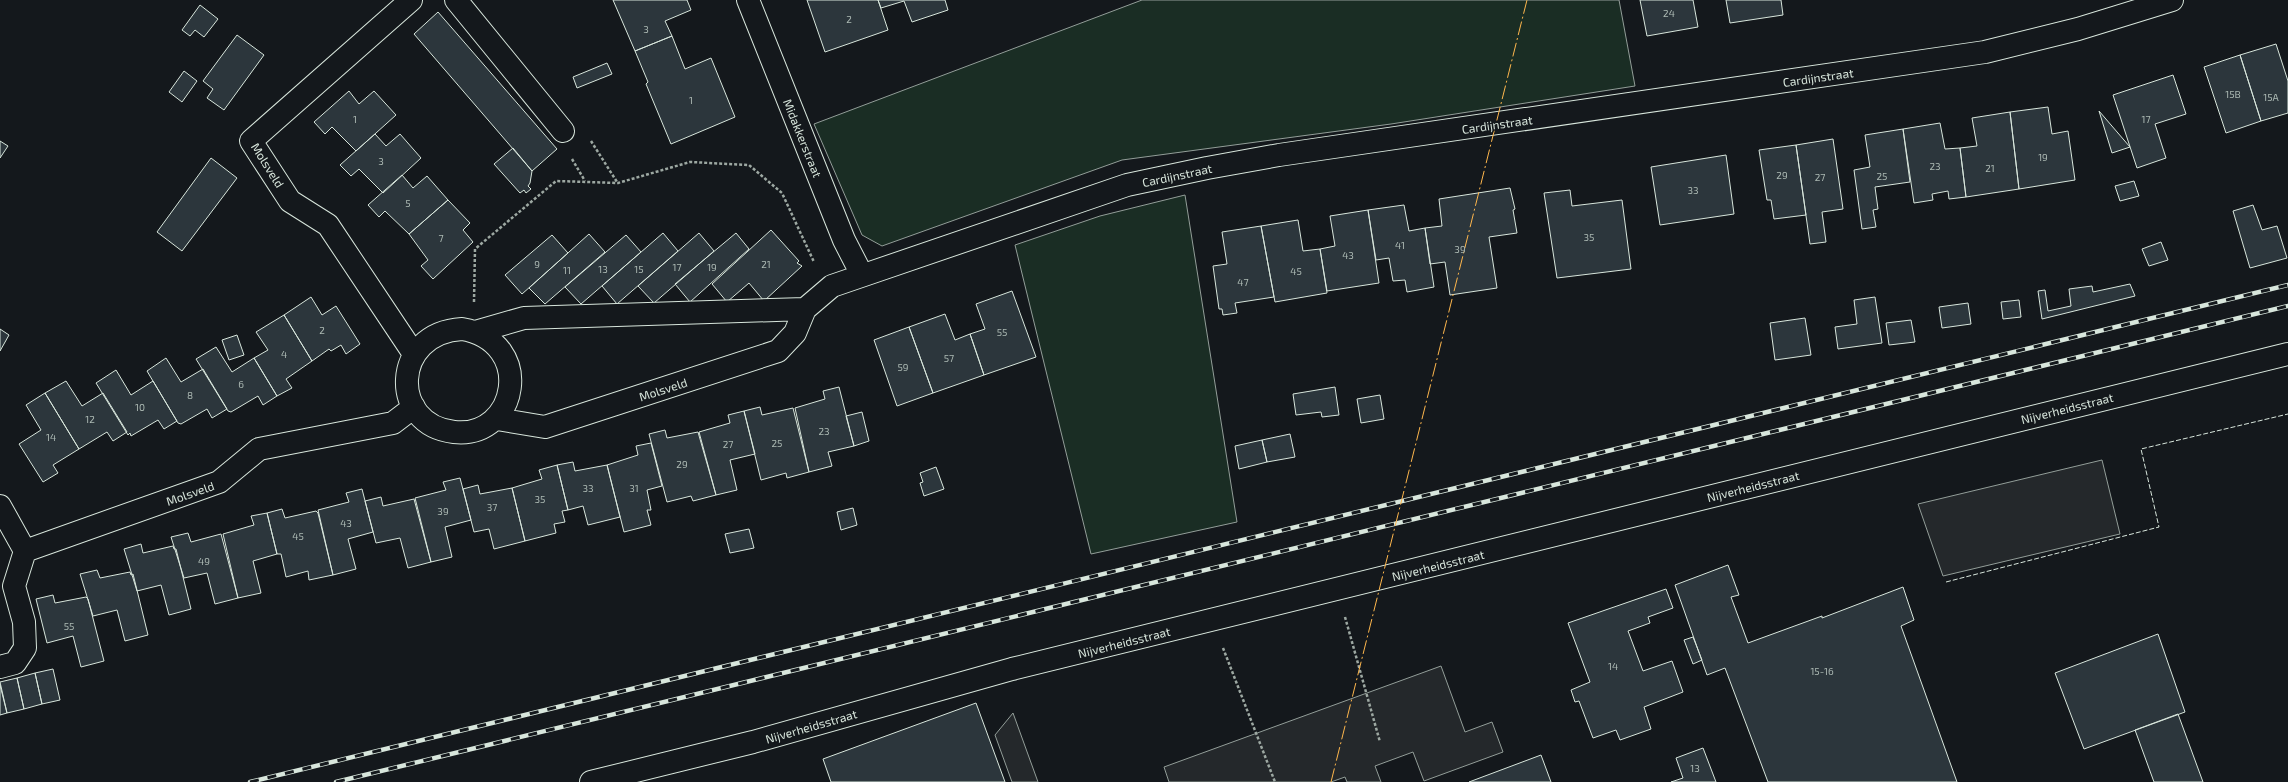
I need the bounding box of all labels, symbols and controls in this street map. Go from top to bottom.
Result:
house number: 24 [1663,7,1675,19]
house number: 2 [846,13,852,25]
house number: 3 [643,23,649,35]
street label: Cardijnstraat [1782,65,1855,90]
house number: 15B [2225,88,2241,100]
house number: 15A [2263,91,2280,103]
house number: 1 [689,94,693,106]
street label: Midakkerstraat [781,97,825,180]
street label: Cardijnstraat [1461,112,1534,137]
house number: 1 [353,113,357,125]
house number: 17 [2141,113,2151,125]
street label: Molsveld [249,140,287,190]
house number: 19 [2038,151,2048,163]
house number: 3 [378,155,384,167]
house number: 23 [1929,160,1941,172]
street label: Cardijnstraat [1141,161,1214,190]
house number: 21 [1985,162,1995,174]
house number: 29 [1776,169,1788,181]
house number: 25 [1877,170,1887,182]
house number: 27 [1815,171,1825,183]
house number: 33 [1687,184,1699,196]
house number: 5 [405,197,411,209]
house number: 35 [1584,231,1594,243]
house number: 7 [438,232,444,244]
house number: 41 [1395,239,1405,251]
house number: 39 [1454,243,1466,255]
house number: 43 [1342,249,1354,261]
house number: 9 [534,258,540,270]
house number: 21 [761,258,771,270]
house number: 17 [672,261,682,273]
house number: 19 [707,261,717,273]
house number: 13 [598,263,608,275]
house number: 15 [634,263,644,275]
house number: 11 [563,264,571,276]
house number: 45 [1290,265,1302,277]
house number: 47 [1237,276,1249,288]
house number: 2 [319,324,325,336]
house number: 55 [997,326,1007,338]
house number: 4 [281,348,287,360]
house number: 57 [944,352,954,364]
house number: 59 [897,361,909,373]
street label: Molsveld [637,375,689,403]
house number: 6 [238,378,244,390]
house number: 8 [187,389,193,401]
street label: Nijverheidsstraat [2019,390,2115,427]
house number: 10 [135,401,145,413]
house number: 12 [85,413,95,425]
house number: 23 [818,425,830,437]
house number: 14 [46,431,56,443]
house number: 25 [772,437,782,449]
house number: 27 [723,438,733,450]
house number: 29 [676,458,688,470]
street label: Nijverheidsstraat [1705,468,1801,505]
street label: Molsveld [164,478,216,508]
house number: 33 [582,482,594,494]
house number: 31 [629,482,639,494]
house number: 35 [535,493,545,505]
house number: 37 [487,501,497,513]
house number: 39 [437,505,449,517]
house number: 43 [340,517,352,529]
house number: 45 [292,530,304,542]
street label: Nijverheidsstraat [1390,547,1486,584]
house number: 49 [198,555,210,567]
house number: 55 [64,620,74,632]
street label: Nijverheidsstraat [1076,624,1172,661]
house number: 14 [1608,660,1618,672]
house number: 15-16 [1810,665,1834,677]
street label: Nijverheidsstraat [764,706,859,747]
house number: 13 [1690,762,1700,774]

